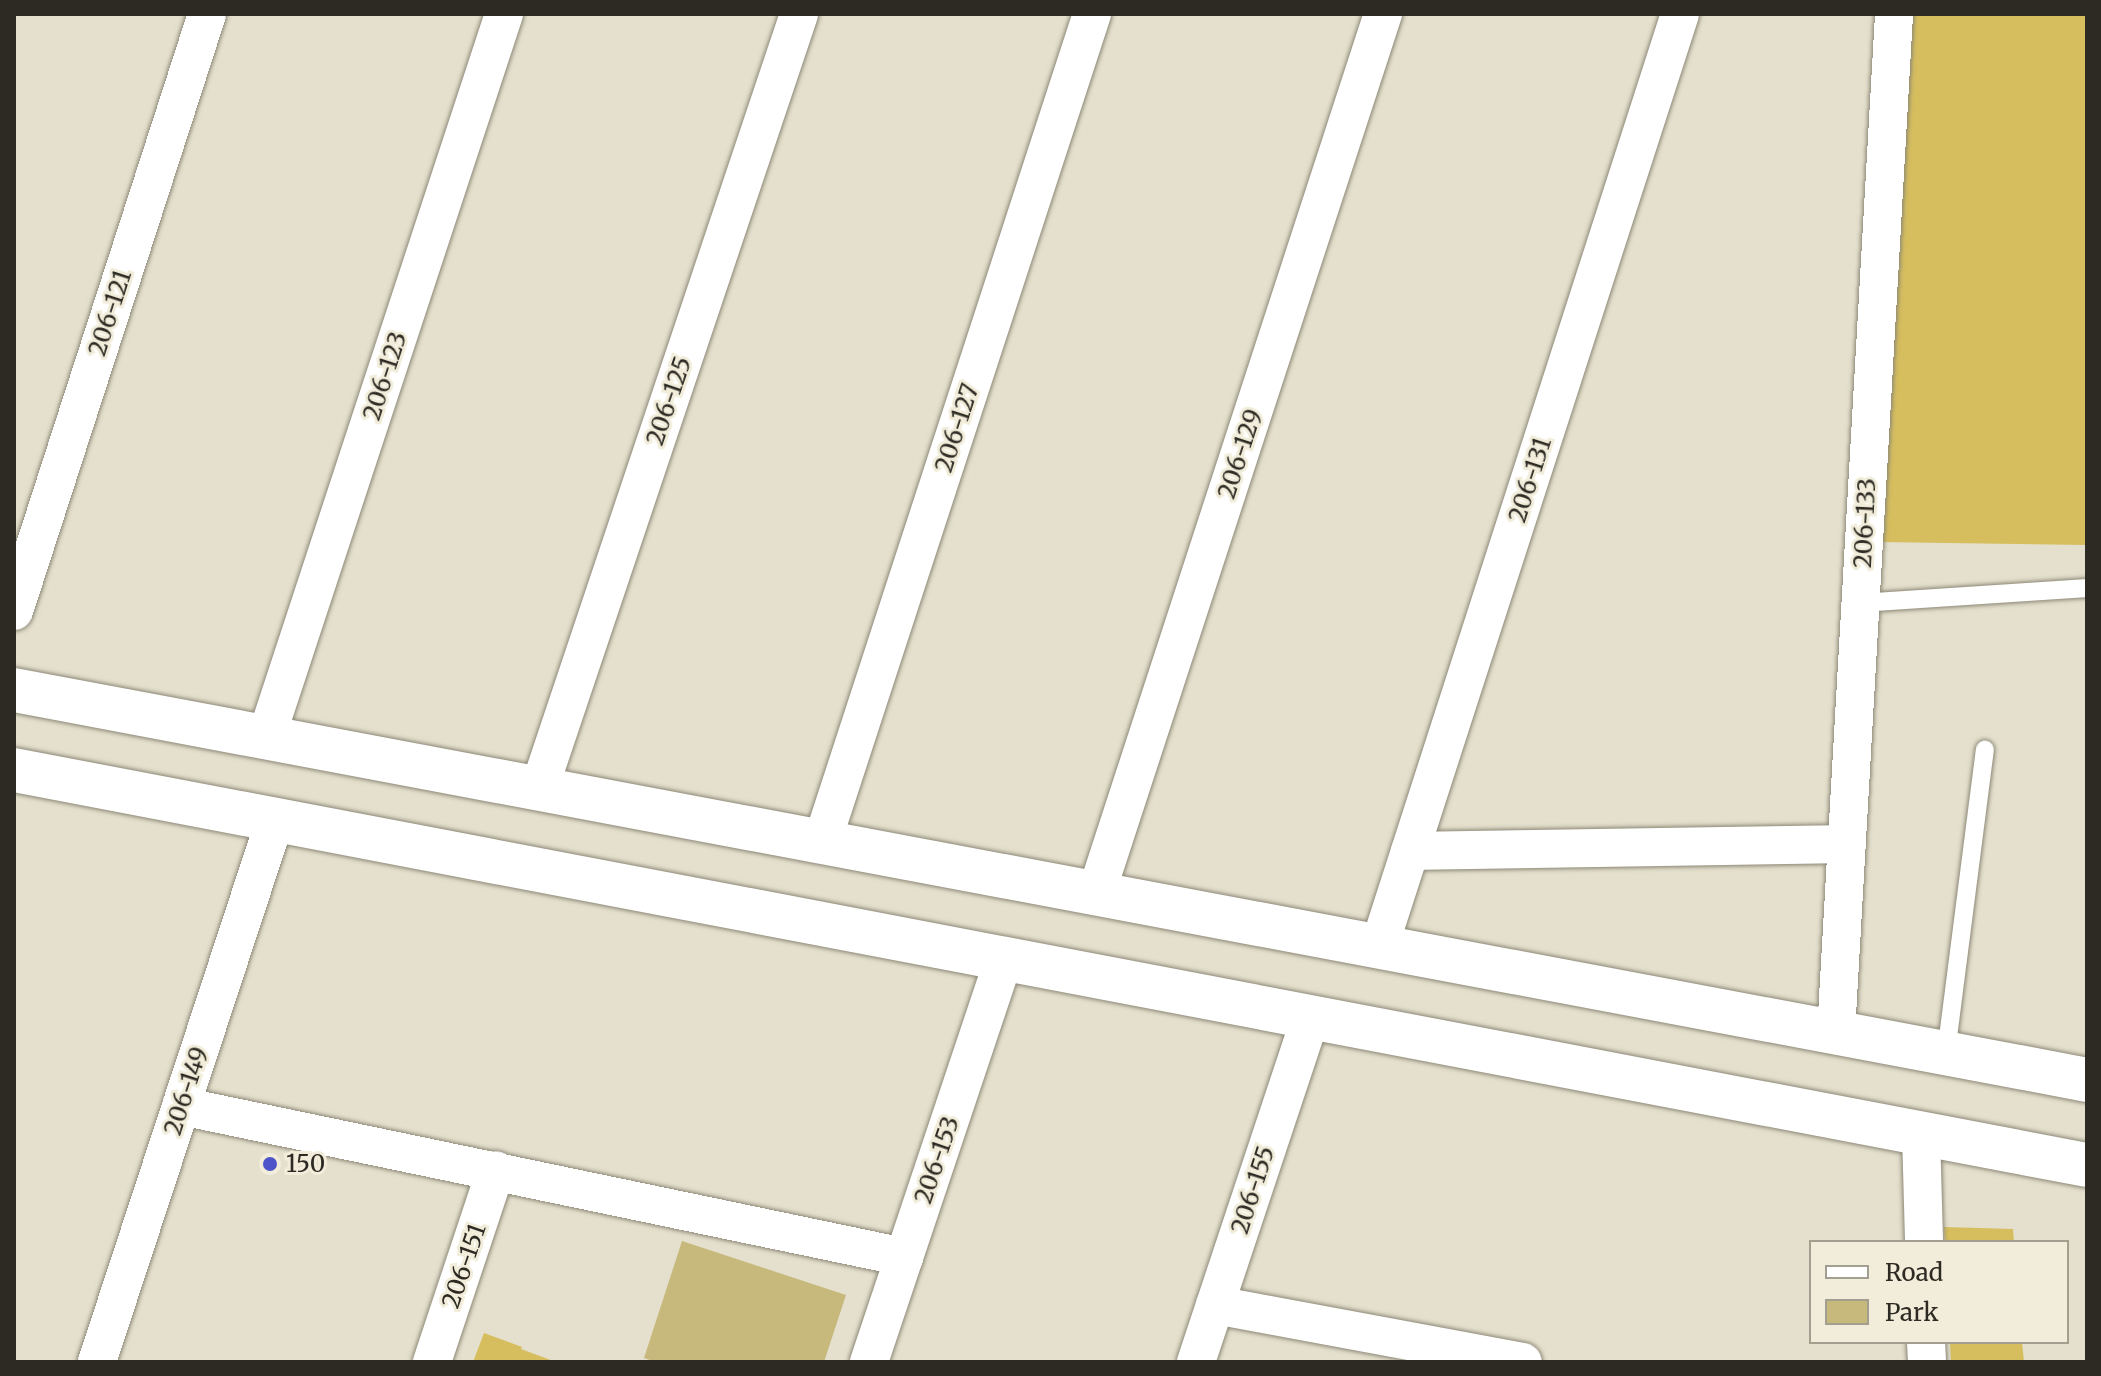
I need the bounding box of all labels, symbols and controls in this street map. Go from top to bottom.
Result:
street label: 206-121 [83,266,137,360]
street label: 206-123 [357,328,413,424]
street label: 206-125 [640,353,698,449]
street label: 206-127 [929,380,985,476]
street label: 206-129 [1212,406,1268,502]
street label: 206-131 [1503,434,1557,526]
street label: 206-133 [1848,477,1882,569]
street label: 206-149 [158,1043,214,1139]
street label: 206-153 [909,1113,965,1207]
street label: 206-155 [1225,1142,1281,1238]
place label: 150 [286,1150,325,1178]
marker: 150 [261,1155,279,1173]
street label: 206-151 [436,1220,492,1312]
legend [1809,1240,2069,1344]
text: Road [1885,1257,1943,1288]
text: Park [1885,1297,1938,1328]

